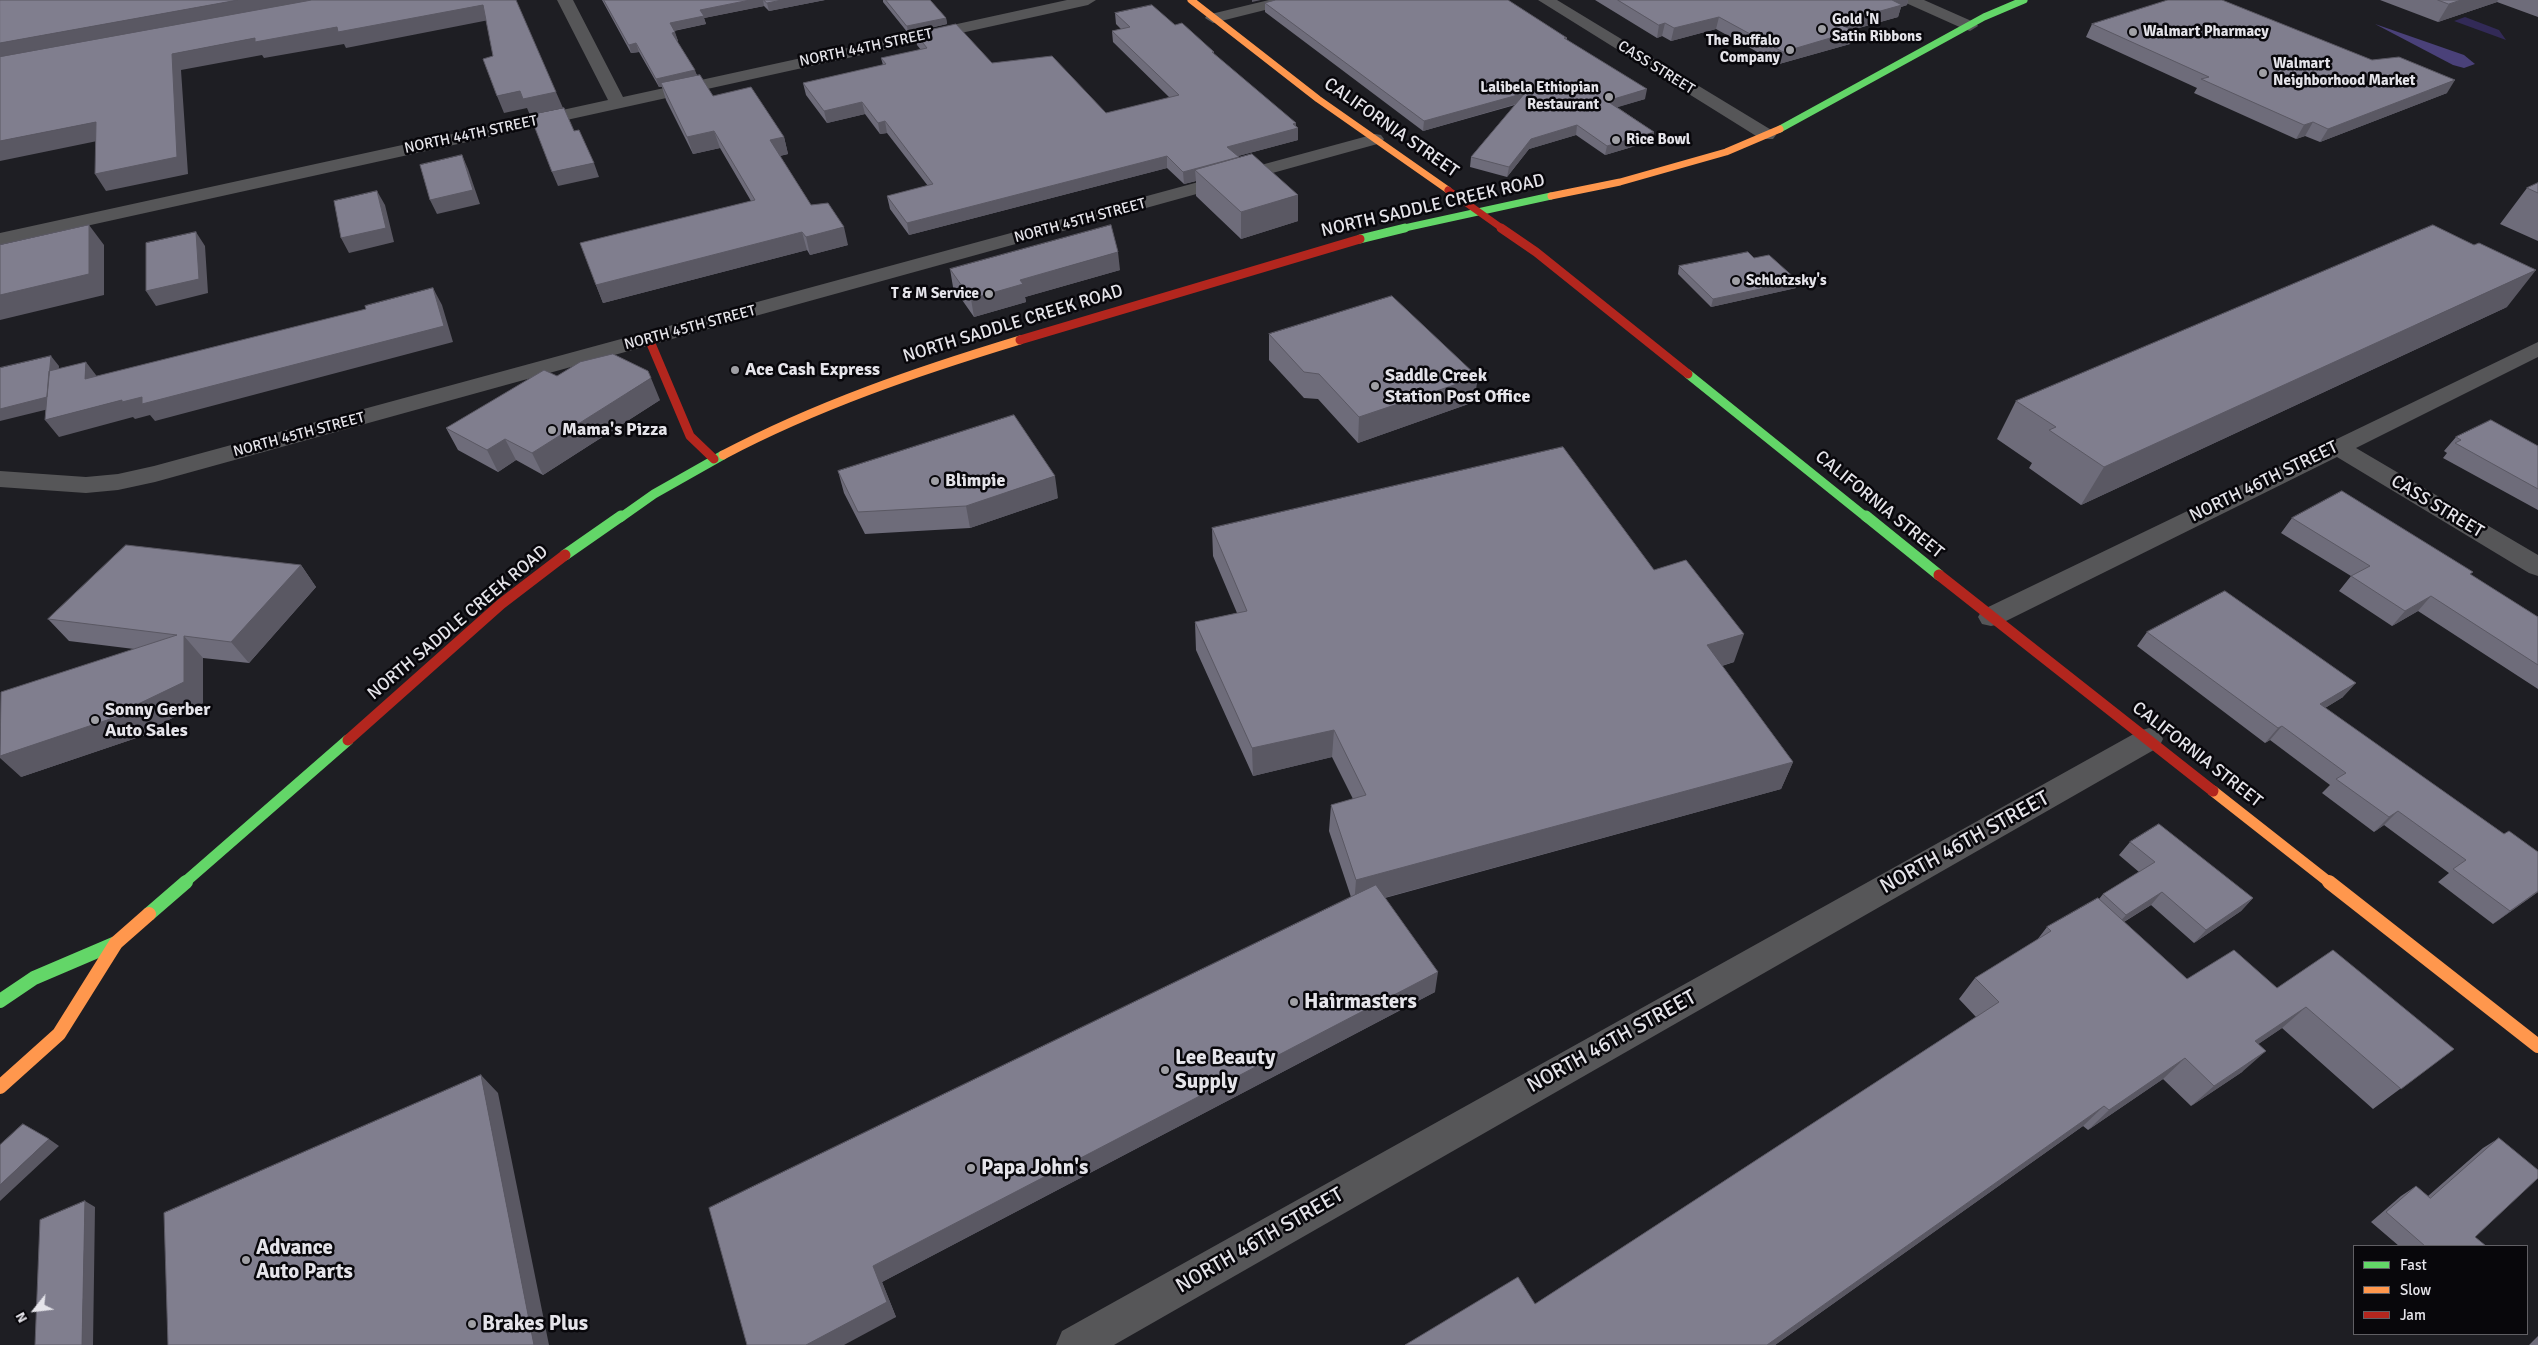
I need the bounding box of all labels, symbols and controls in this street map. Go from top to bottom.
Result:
place label: Gold 'N Satin Ribbons [1832,11,1922,46]
marker: Gold 'N Satin Ribbons [1816,23,1828,35]
place label: Walmart Pharmacy [2143,23,2269,41]
street label: NORTH 44TH STREET [798,25,934,71]
marker: Walmart Pharmacy [2127,26,2139,38]
place label: The Buffalo Company [1706,32,1780,67]
street label: CASS STREET [1614,37,1698,99]
marker: The Buffalo Company [1784,44,1796,56]
place label: Walmart Neighborhood Market [2273,55,2415,90]
marker: Walmart Neighborhood Market [2257,67,2269,79]
street label: CALIFORNIA STREET [1320,73,1462,183]
place label: Lalibela Ethiopian Restaurant [1480,79,1599,114]
marker: Lalibela Ethiopian Restaurant [1603,91,1615,103]
street label: NORTH 44TH STREET [403,112,539,158]
place label: Rice Bowl [1626,131,1691,149]
marker: Rice Bowl [1610,134,1622,146]
street label: NORTH SADDLE CREEK ROAD [1319,170,1547,242]
street label: NORTH 45TH STREET [1012,195,1148,247]
place label: Schlotzsky's [1746,272,1827,290]
marker: Schlotzsky's [1730,275,1742,287]
street label: NORTH SADDLE CREEK ROAD [900,280,1126,368]
place label: T & M Service [891,285,979,303]
marker: T & M Service [983,288,995,300]
street label: NORTH 45TH STREET [622,302,758,354]
place label: Ace Cash Express [745,359,880,381]
marker: Ace Cash Express [729,364,741,376]
place label: Saddle Creek Station Post Office [1385,365,1530,408]
marker: Saddle Creek Station Post Office [1369,380,1381,392]
street label: NORTH 45TH STREET [231,409,367,461]
place label: Mama's Pizza [562,419,667,441]
marker: Mama's Pizza [546,424,558,436]
street label: NORTH 46TH STREET [2186,437,2342,527]
street label: CALIFORNIA STREET [1810,446,1948,564]
place label: Blimpie [945,470,1005,492]
street label: CASS STREET [2387,471,2487,543]
marker: Blimpie [929,475,941,487]
street label: NORTH SADDLE CREEK ROAD [363,541,553,705]
street label: CALIFORNIA STREET [2128,697,2266,813]
place label: Sonny Gerber Auto Sales [105,699,210,742]
marker: Sonny Gerber Auto Sales [89,714,101,726]
street label: NORTH 46TH STREET [1876,786,2054,900]
street label: NORTH 46TH STREET [1523,985,1701,1099]
place label: Hairmasters [1304,989,1417,1015]
marker: Hairmasters [1288,996,1300,1008]
place label: Lee Beauty Supply [1175,1045,1275,1095]
marker: Lee Beauty Supply [1159,1064,1171,1076]
place label: Papa John's [981,1155,1088,1181]
marker: Papa John's [965,1162,977,1174]
street label: NORTH 46TH STREET [1172,1183,1348,1299]
place label: Advance Auto Parts [256,1235,353,1285]
legend [2353,1245,2528,1335]
marker: Advance Auto Parts [240,1254,252,1266]
text: Fast [2400,1256,2427,1274]
text: Slow [2400,1281,2431,1299]
north arrow [10,1285,60,1335]
text: Jam [2400,1306,2426,1324]
text: N [12,1309,31,1326]
place label: Brakes Plus [482,1311,588,1337]
marker: Brakes Plus [466,1318,478,1330]

